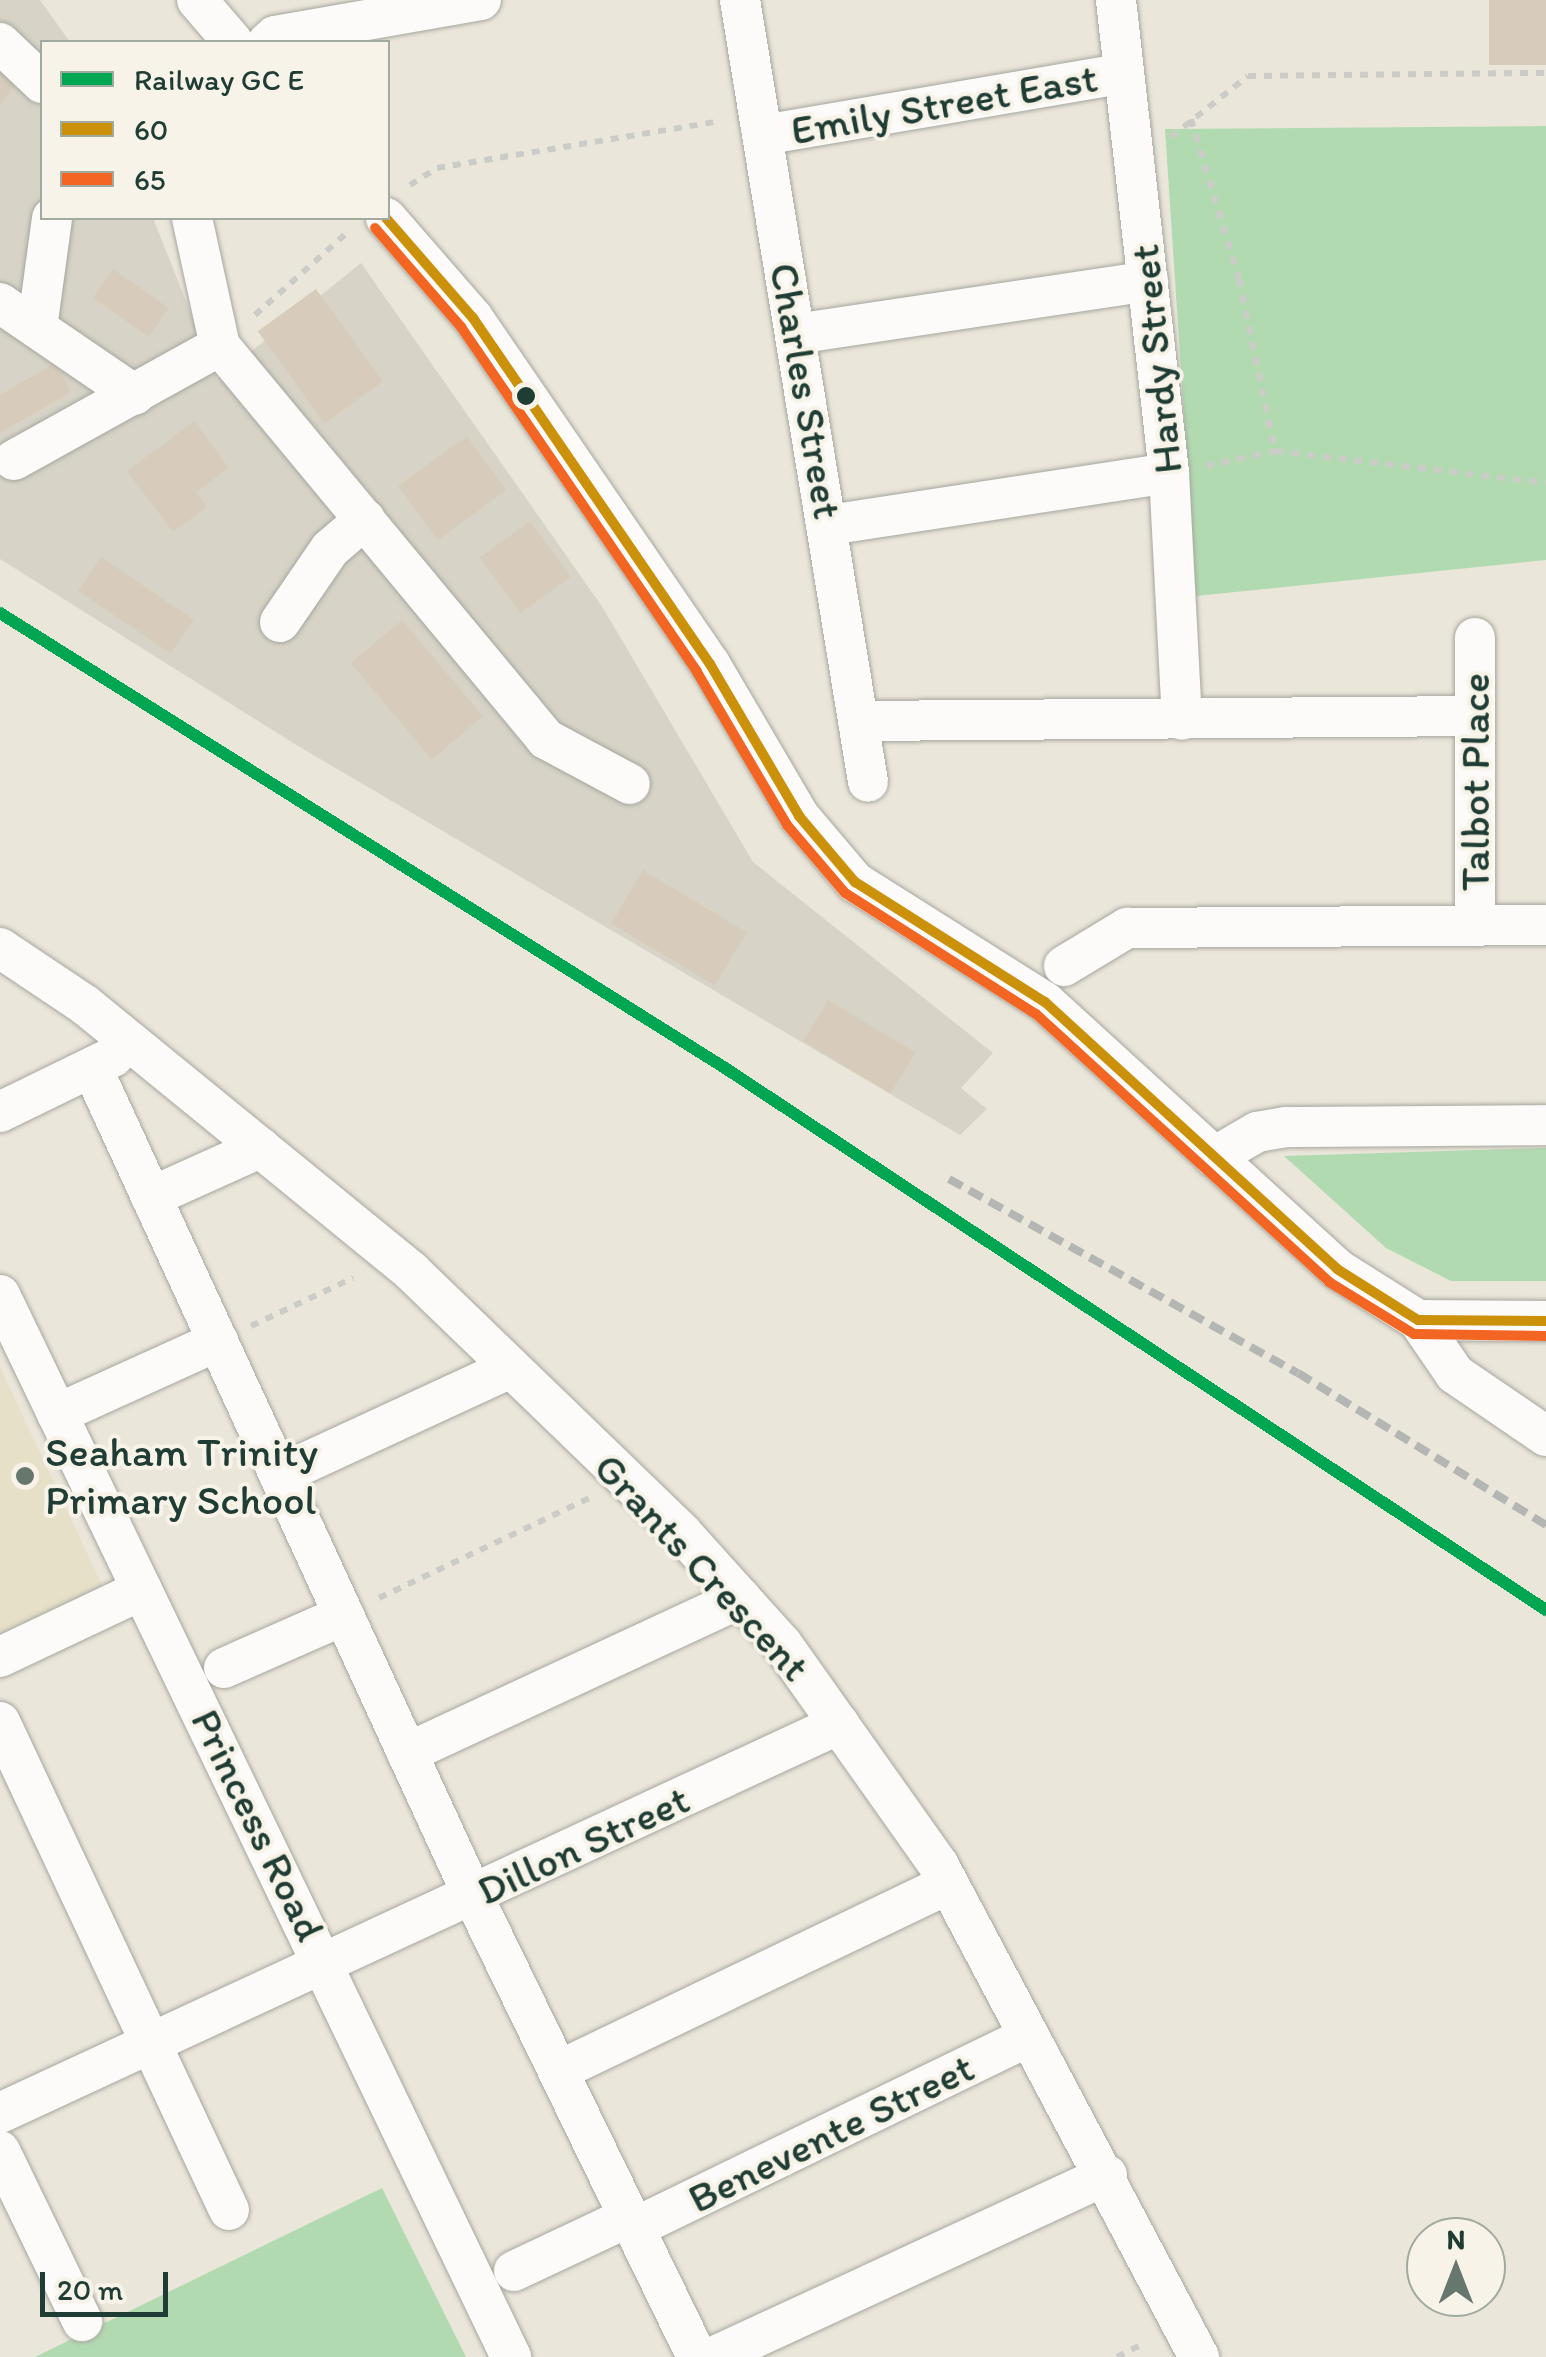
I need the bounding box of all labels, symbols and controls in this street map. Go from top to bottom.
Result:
legend [40,40,390,220]
street label: Emily Street East [787,52,1101,156]
text: Railway GC E [134,61,304,98]
text: 60 [134,111,168,148]
text: 65 [134,161,166,198]
street label: Hardy Street [1119,242,1193,476]
street label: Charles Street [759,259,853,523]
unlabelled marker [516,386,536,406]
street label: Talbot Place [1450,673,1500,891]
place label: Seaham Trinity Primary School [45,1427,316,1525]
street label: Grants Crescent [583,1442,821,1692]
marker: Seaham Trinity Primary School [14,1465,36,1487]
street label: Princess Road [180,1701,336,1949]
street label: Dillon Street [469,1774,697,1916]
street label: Benevente Street [680,2042,982,2224]
north arrow [1406,2217,1506,2317]
text: N [1447,2222,1465,2256]
scale bar [45,2252,172,2314]
text: 20 m [57,2271,123,2308]

